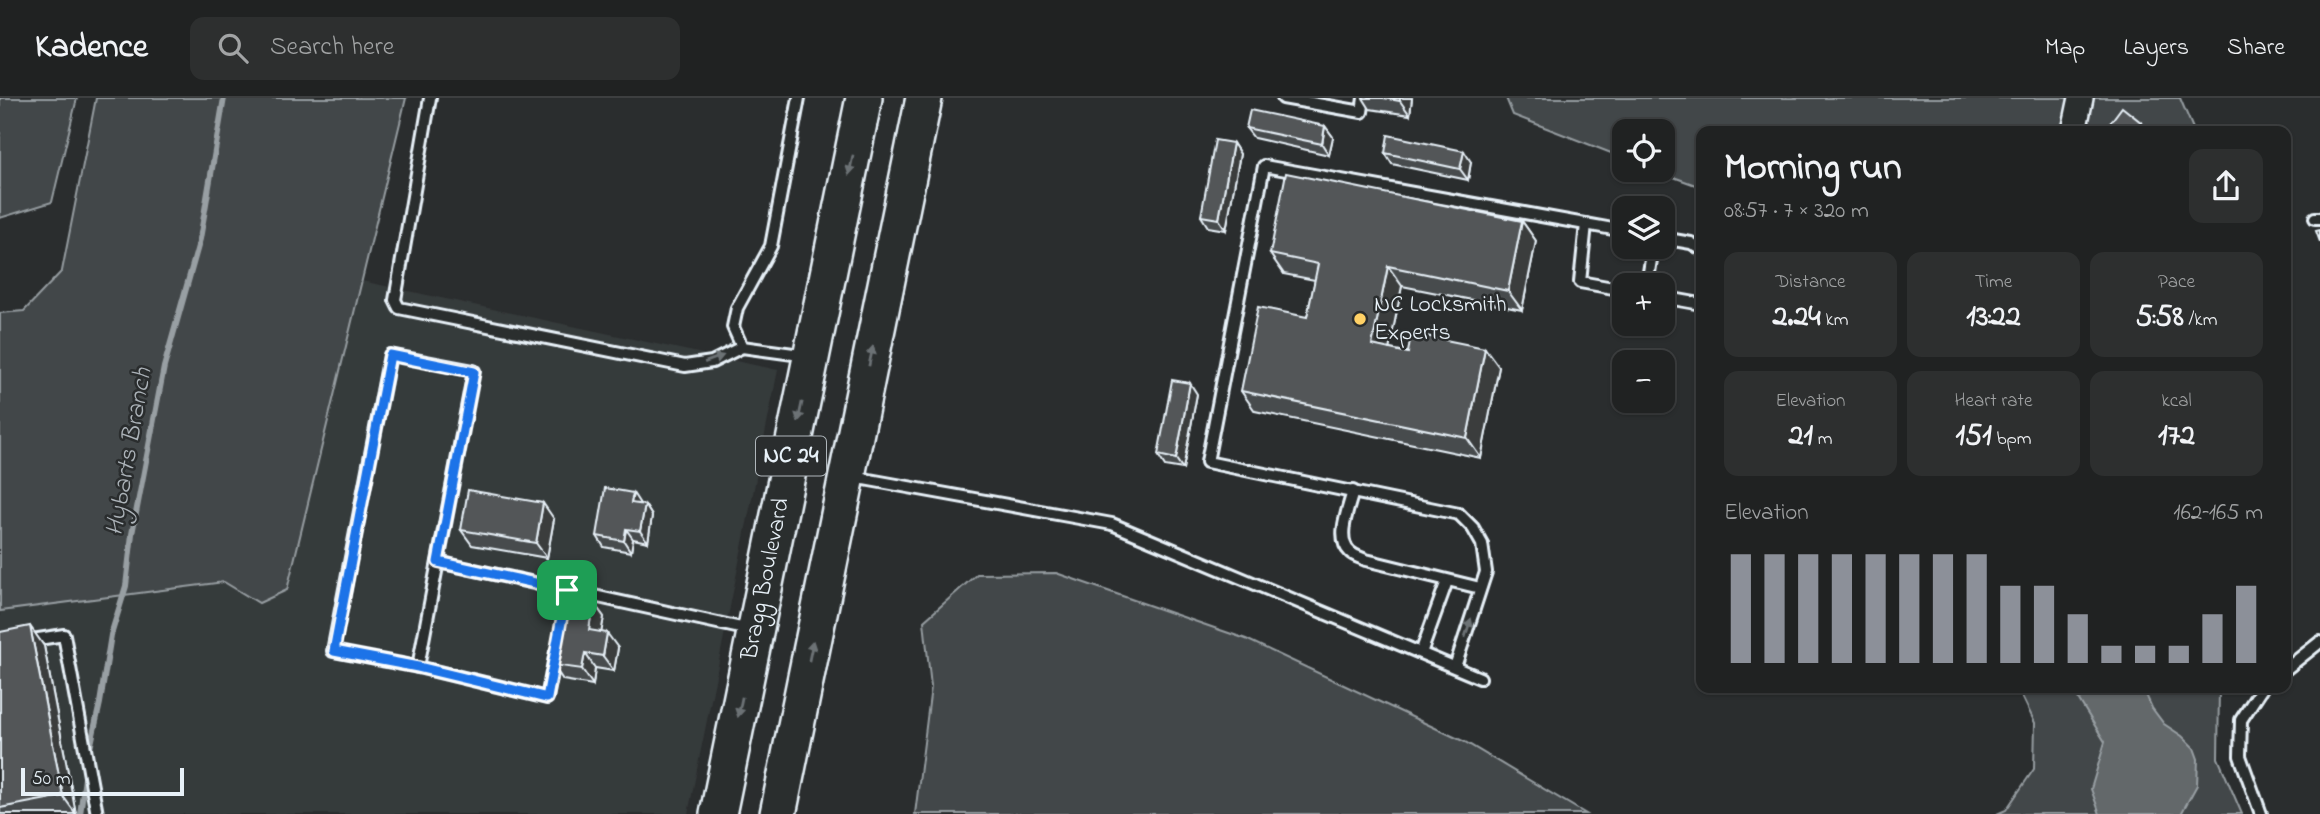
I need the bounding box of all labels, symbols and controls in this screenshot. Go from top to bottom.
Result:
search box [190,17,680,80]
text: Kadence [35,24,148,72]
icon: search [214,29,252,67]
text: Search here [270,29,394,67]
text: Map [2045,31,2085,66]
text: Layers [2123,31,2189,66]
text: Share [2227,31,2285,66]
map controls [1612,119,1675,413]
button: locate [1612,119,1675,182]
text: Morning run [1724,141,1902,197]
button: share [2189,149,2263,223]
one-way arrow [845,154,856,176]
text: 08:57 · 7 × 320 m [1724,195,1869,228]
button: layers [1612,196,1675,259]
text: Distance [1776,269,1846,296]
text: Time [1975,269,2012,296]
text: Pace [2158,269,2195,296]
button: + [1612,273,1675,336]
place label: NC Locksmith Experts [1374,288,1507,351]
text: 2.24 [1772,296,1821,340]
text: 13:22 [1966,296,2021,340]
text: 5:58 [2136,296,2184,340]
text: km [1821,307,1849,334]
text: /km [2184,307,2217,334]
marker: NC Locksmith Experts [1352,311,1368,327]
one-way arrow [866,345,877,367]
button: − [1612,350,1675,413]
one-way arrow [704,353,725,364]
water label: Hybarts Branch [97,364,164,539]
text: Elevation [1776,388,1845,415]
text: Heart rate [1955,388,2032,415]
text: kcal [2161,388,2192,415]
one-way arrow [794,401,805,423]
text: 21 [1789,415,1813,459]
text: 151 [1955,415,1992,459]
text: 172 [2158,415,2195,459]
text: m [1813,426,1832,453]
text: bpm [1992,426,2032,453]
road number: NC 24 [756,436,826,476]
street label: Bragg Boulevard [732,494,800,664]
text: Elevation [1724,497,1809,530]
text: 162–165 m [2173,497,2263,530]
pin [537,560,597,620]
icon: arrive [548,571,586,609]
one-way arrow [1463,617,1473,638]
one-way arrow [806,640,817,662]
one-way arrow [734,696,745,718]
scale bar [21,765,184,797]
text: 50 m [32,766,71,793]

